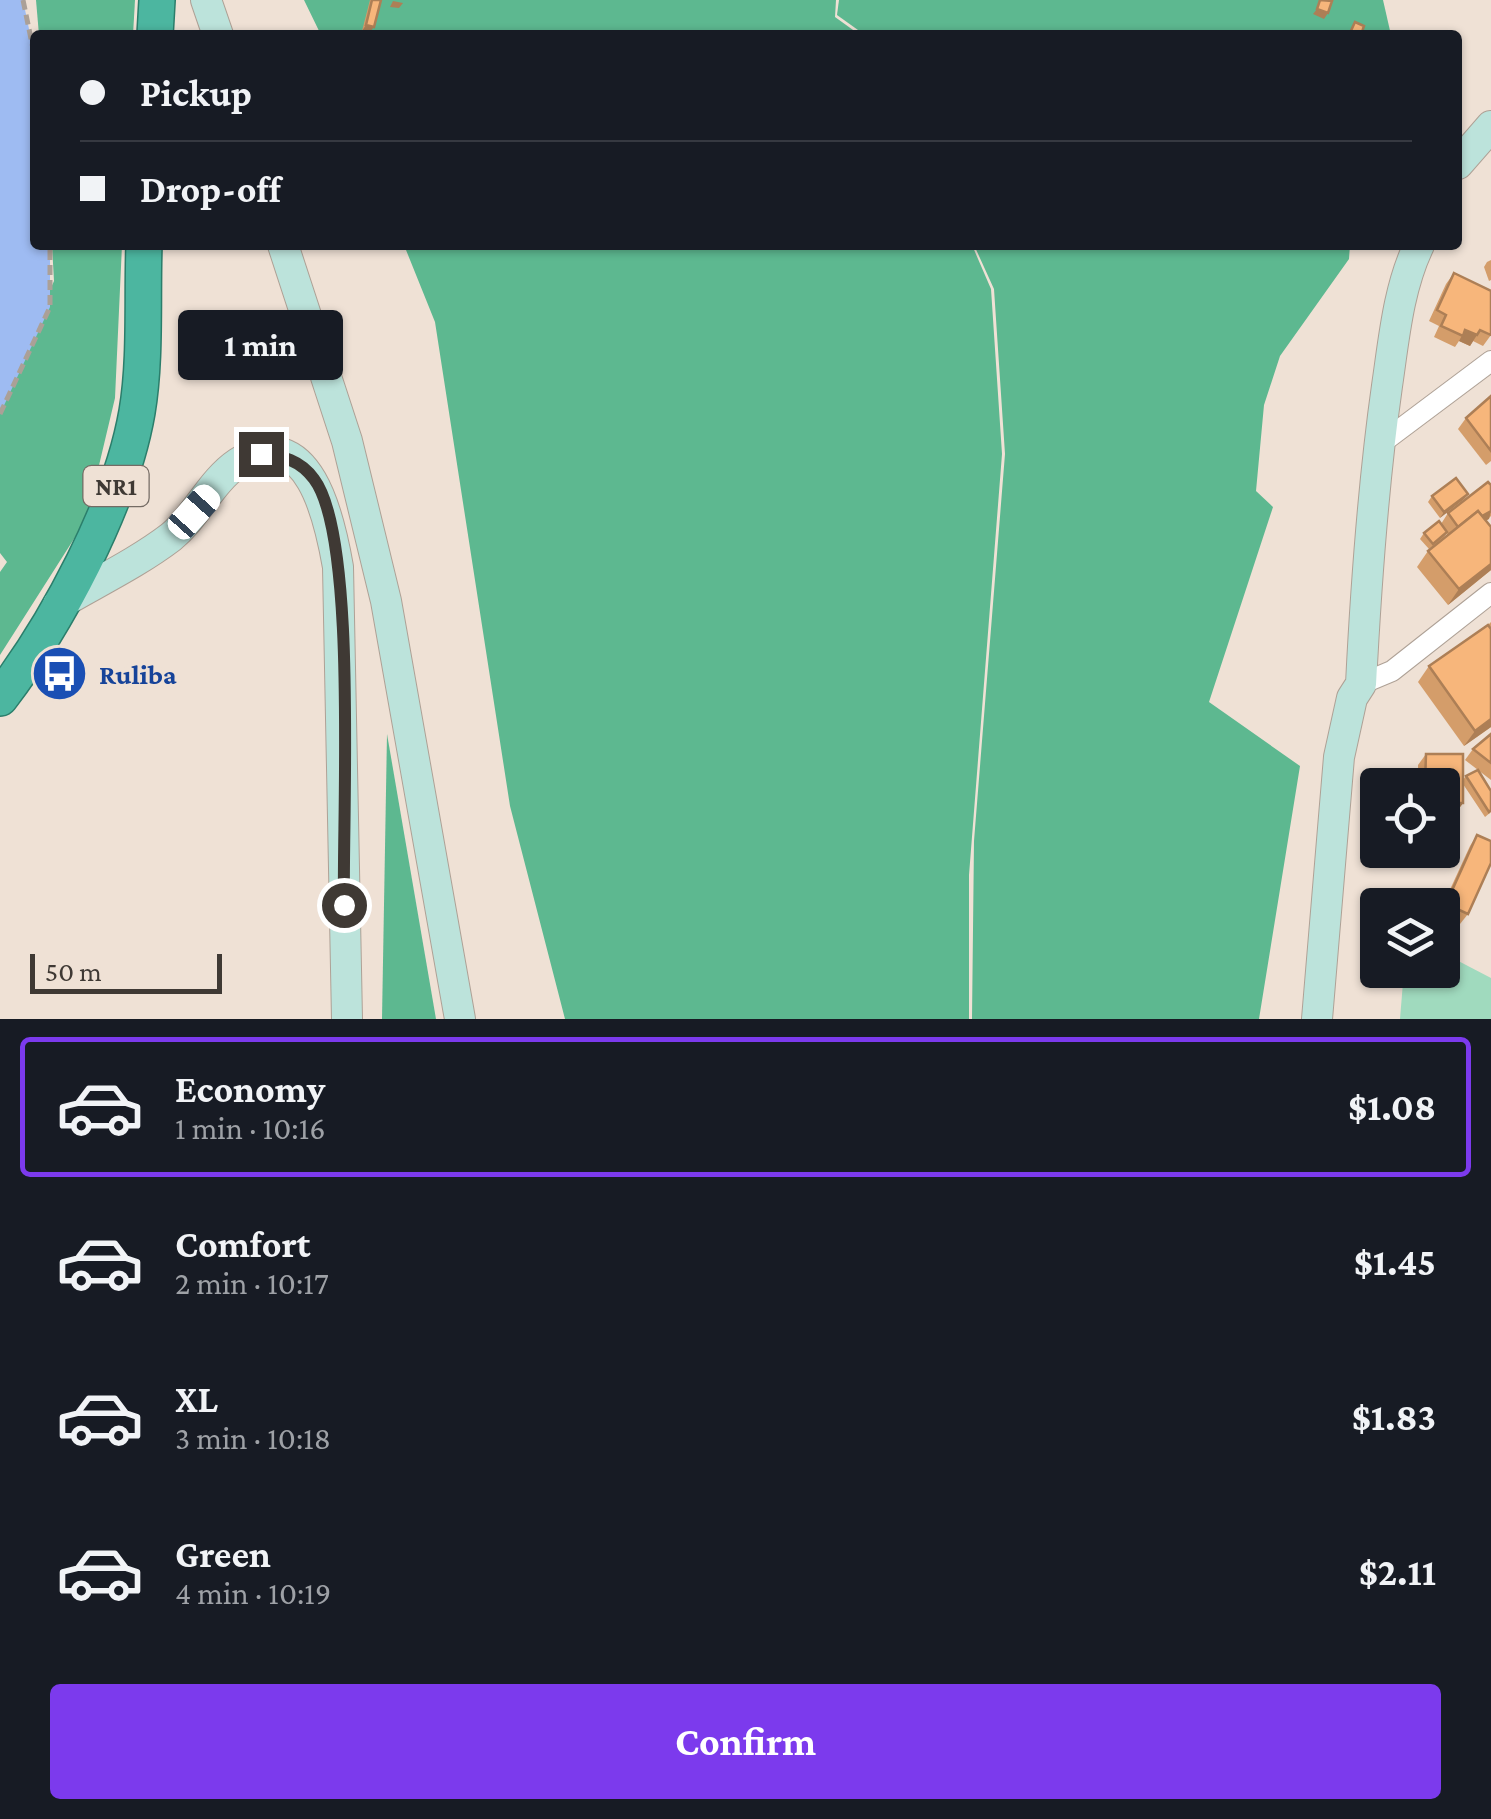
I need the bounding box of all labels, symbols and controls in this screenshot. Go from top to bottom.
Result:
text: Pickup [140,72,252,114]
text: Drop-off [140,168,281,210]
callout: 1 min [178,309,344,379]
text: 1 min [224,327,297,363]
route end [239,432,284,477]
road number: NR1 [84,466,148,506]
car [163,480,225,544]
bus stop icon: Ruliba [30,644,90,704]
place label: Ruliba [99,659,177,690]
map controls [1360,768,1460,988]
button: locate [1360,768,1460,868]
route start [322,883,367,928]
button: layers [1360,888,1460,988]
scale bar [30,949,222,994]
text: 50 m [45,956,102,987]
icon: car [55,1062,145,1152]
text: Economy [175,1068,325,1110]
text: $1.08 [1348,1086,1436,1128]
text: 1 min · 10:16 [175,1110,326,1146]
icon: car [55,1217,145,1307]
text: Comfort [175,1223,311,1265]
text: $1.45 [1354,1241,1436,1283]
text: 2 min · 10:17 [175,1265,329,1301]
icon: car [55,1372,145,1462]
text: XL [175,1378,218,1420]
text: $1.83 [1352,1396,1436,1438]
text: 3 min · 10:18 [175,1420,331,1456]
icon: car [55,1527,145,1617]
text: Green [175,1533,271,1575]
text: $2.11 [1359,1551,1436,1593]
text: 4 min · 10:19 [175,1575,331,1611]
button: Confirm [50,1684,1441,1799]

